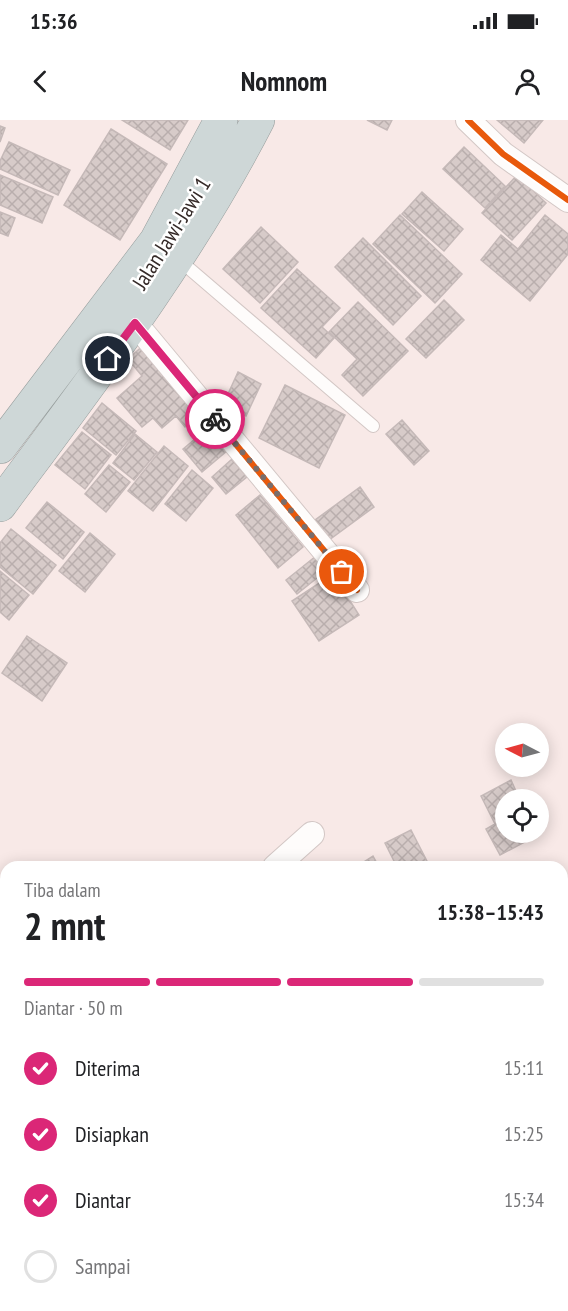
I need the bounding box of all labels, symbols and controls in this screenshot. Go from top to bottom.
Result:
text: 15:36 [30,7,78,35]
text: Nomnom [241,64,327,98]
icon: back [24,65,57,98]
icon: person [511,65,544,98]
street label: Jalan Jawi-Jawi 1 [125,172,217,295]
pin [82,333,133,384]
icon: home [91,342,124,375]
courier [185,389,245,449]
icon: bike [199,403,232,436]
pin [316,546,367,597]
icon: bag [325,555,358,588]
north arrow [495,723,549,777]
map controls [495,723,549,843]
button: locate [495,789,549,843]
text: Tiba dalam [24,877,101,903]
text: 15:38–15:43 [437,898,544,926]
text: 2 mnt [24,900,105,951]
text: Diantar · 50 m [24,995,123,1021]
icon: check [24,1052,57,1085]
text: Diterima [75,1054,140,1082]
text: 15:11 [504,1055,544,1081]
icon: check [24,1118,57,1151]
text: Disiapkan [75,1120,149,1148]
text: 15:25 [504,1121,544,1147]
icon: check [24,1184,57,1217]
text: Diantar [75,1186,131,1214]
text: 15:34 [504,1187,544,1213]
text: Sampai [75,1252,131,1280]

